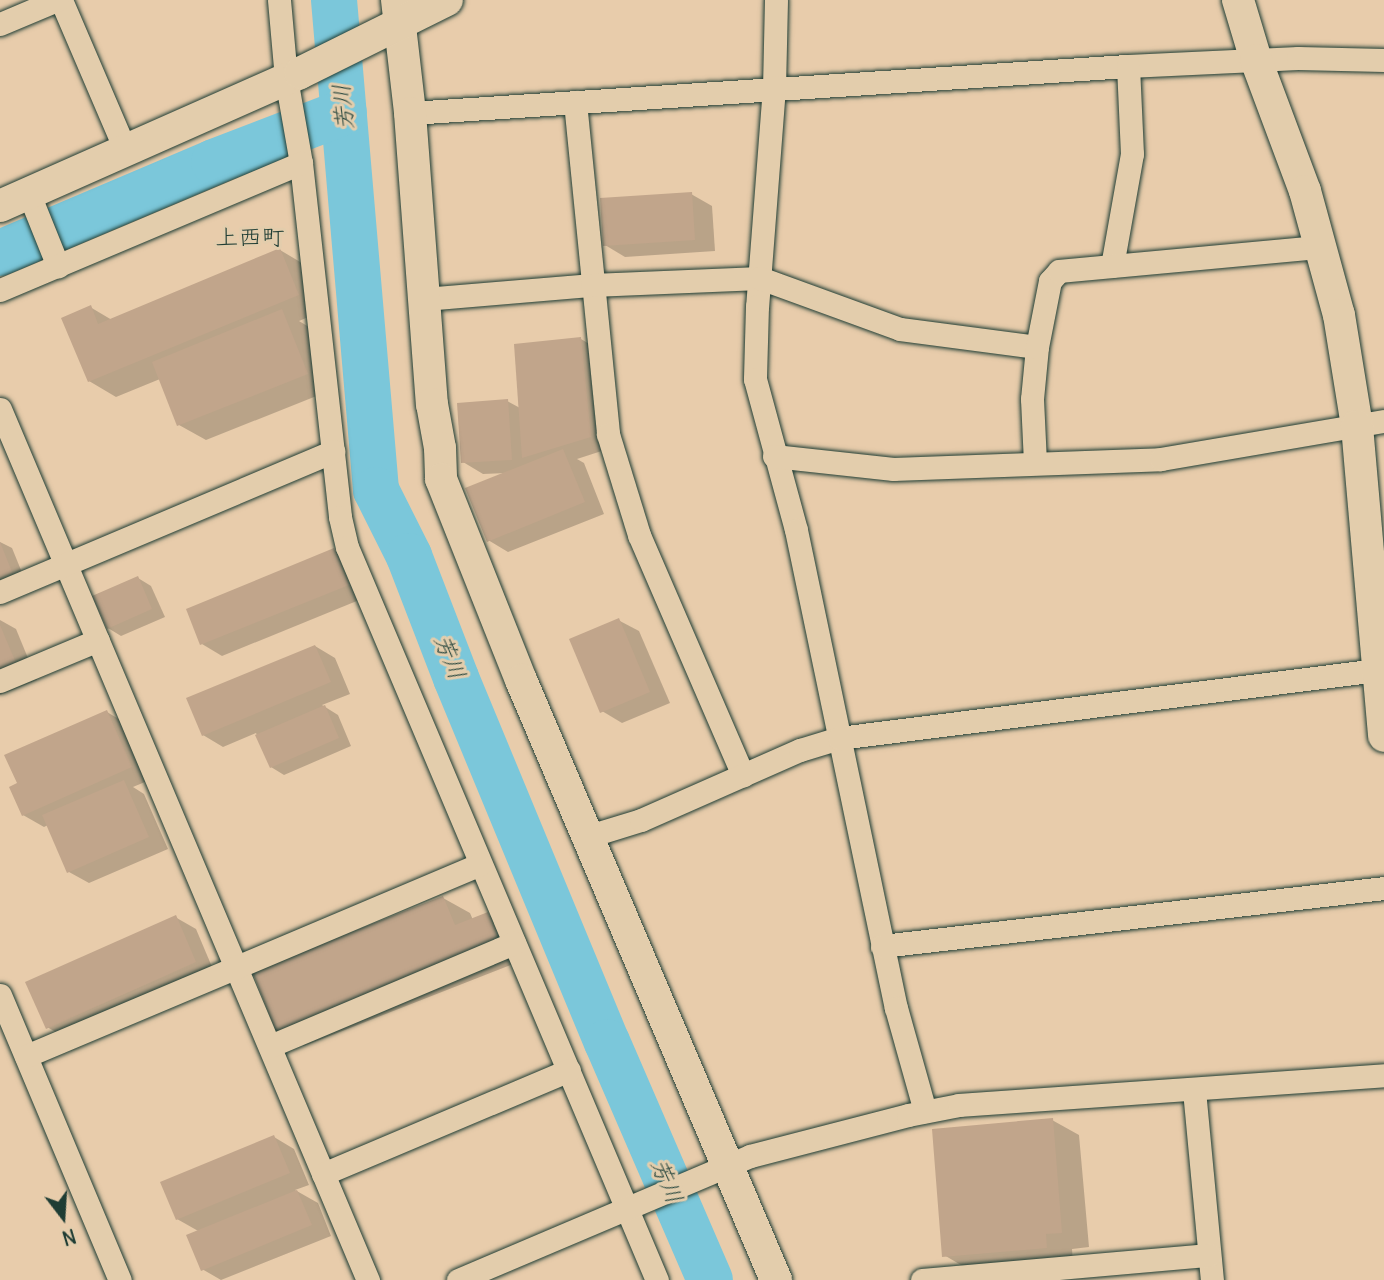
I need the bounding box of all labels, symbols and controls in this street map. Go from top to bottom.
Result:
water label: 芳川 [327,83,359,131]
district label: 上西町 [216,223,284,251]
water label: 芳川 [429,631,471,683]
water label: 芳川 [645,1154,689,1208]
north arrow [28,1182,98,1252]
text: N [59,1224,79,1250]

